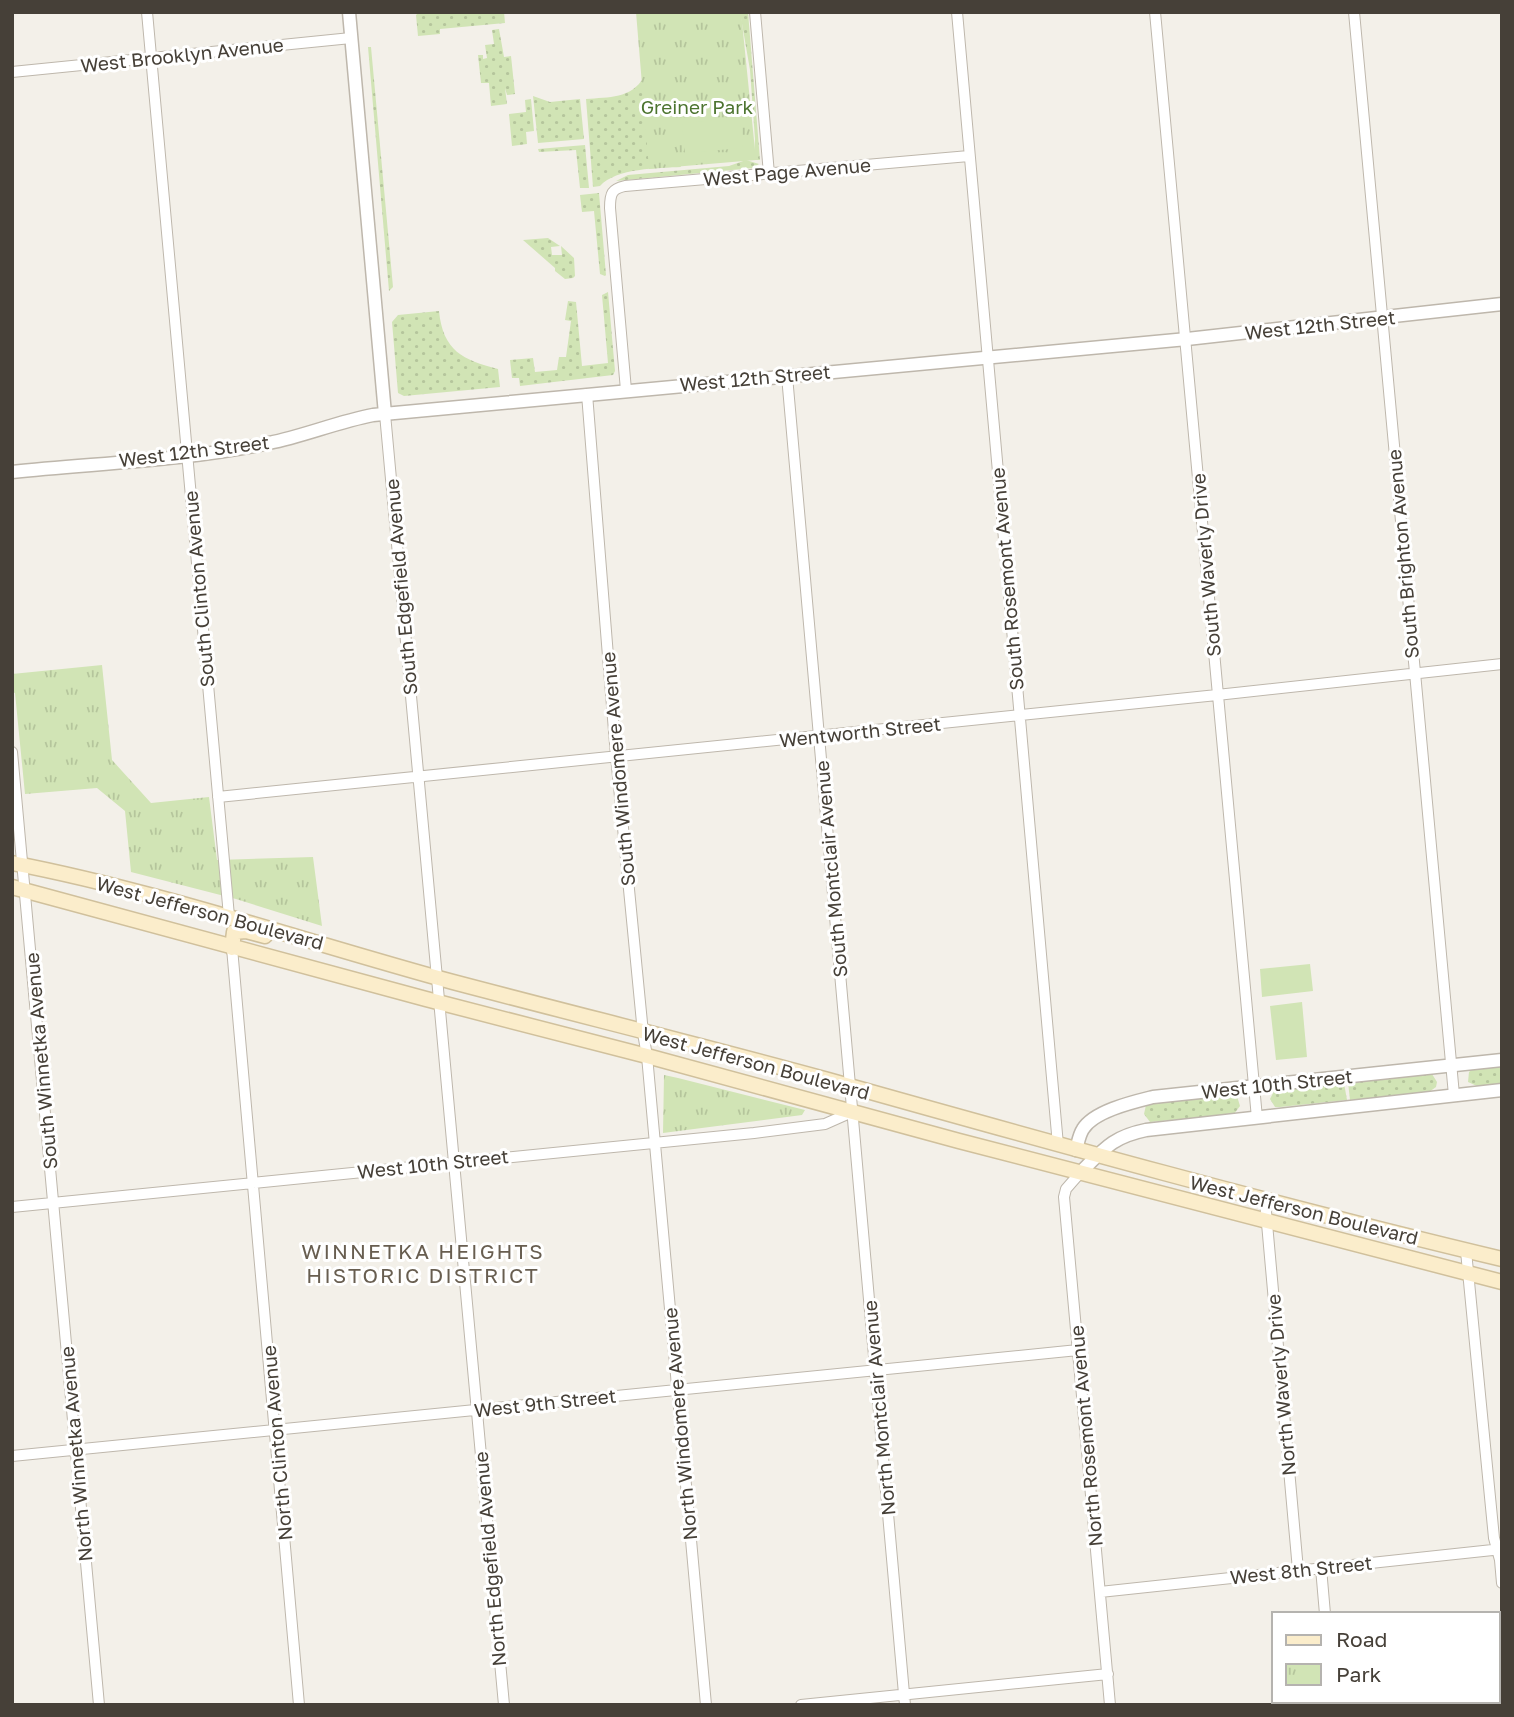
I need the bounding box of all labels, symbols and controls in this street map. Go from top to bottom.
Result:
street label: West Brooklyn Avenue [79,32,285,77]
park label: Greiner Park [641,95,754,118]
street label: West Page Avenue [702,153,872,190]
street label: West 12th Street [1243,305,1396,344]
street label: West 12th Street [679,359,831,396]
street label: West 12th Street [117,430,270,471]
street label: South Brighton Avenue [1382,448,1423,660]
street label: South Rosemont Avenue [985,467,1028,691]
street label: South Waverly Drive [1186,472,1225,658]
street label: South Edgefield Avenue [380,478,421,696]
street label: South Clinton Avenue [178,490,219,688]
street label: South Windomere Avenue [596,651,639,887]
street label: Wentworth Street [778,712,942,751]
street label: South Montclair Avenue [810,760,851,978]
street label: West Jefferson Boulevard [94,871,326,954]
street label: South Winnetka Avenue [20,952,61,1170]
street label: West Jefferson Boulevard [640,1021,872,1104]
street label: West 10th Street [1200,1064,1354,1103]
street label: West 10th Street [356,1144,510,1183]
street label: West Jefferson Boulevard [1188,1170,1421,1249]
district label: WINNETKA HEIGHTS HISTORIC DISTRICT [301,1238,545,1288]
street label: North Waverly Drive [1261,1293,1300,1477]
street label: North Montclair Avenue [858,1299,899,1517]
street label: North Windomere Avenue [658,1307,701,1541]
street label: North Rosemont Avenue [1064,1324,1107,1548]
street label: North Winnetka Avenue [55,1345,96,1563]
street label: North Clinton Avenue [257,1345,296,1542]
street label: West 9th Street [473,1384,617,1421]
street label: North Edgefield Avenue [469,1451,510,1667]
street label: West 8th Street [1229,1551,1373,1588]
legend [1272,1612,1500,1703]
text: Road [1336,1626,1387,1652]
text: Park [1336,1661,1382,1687]

